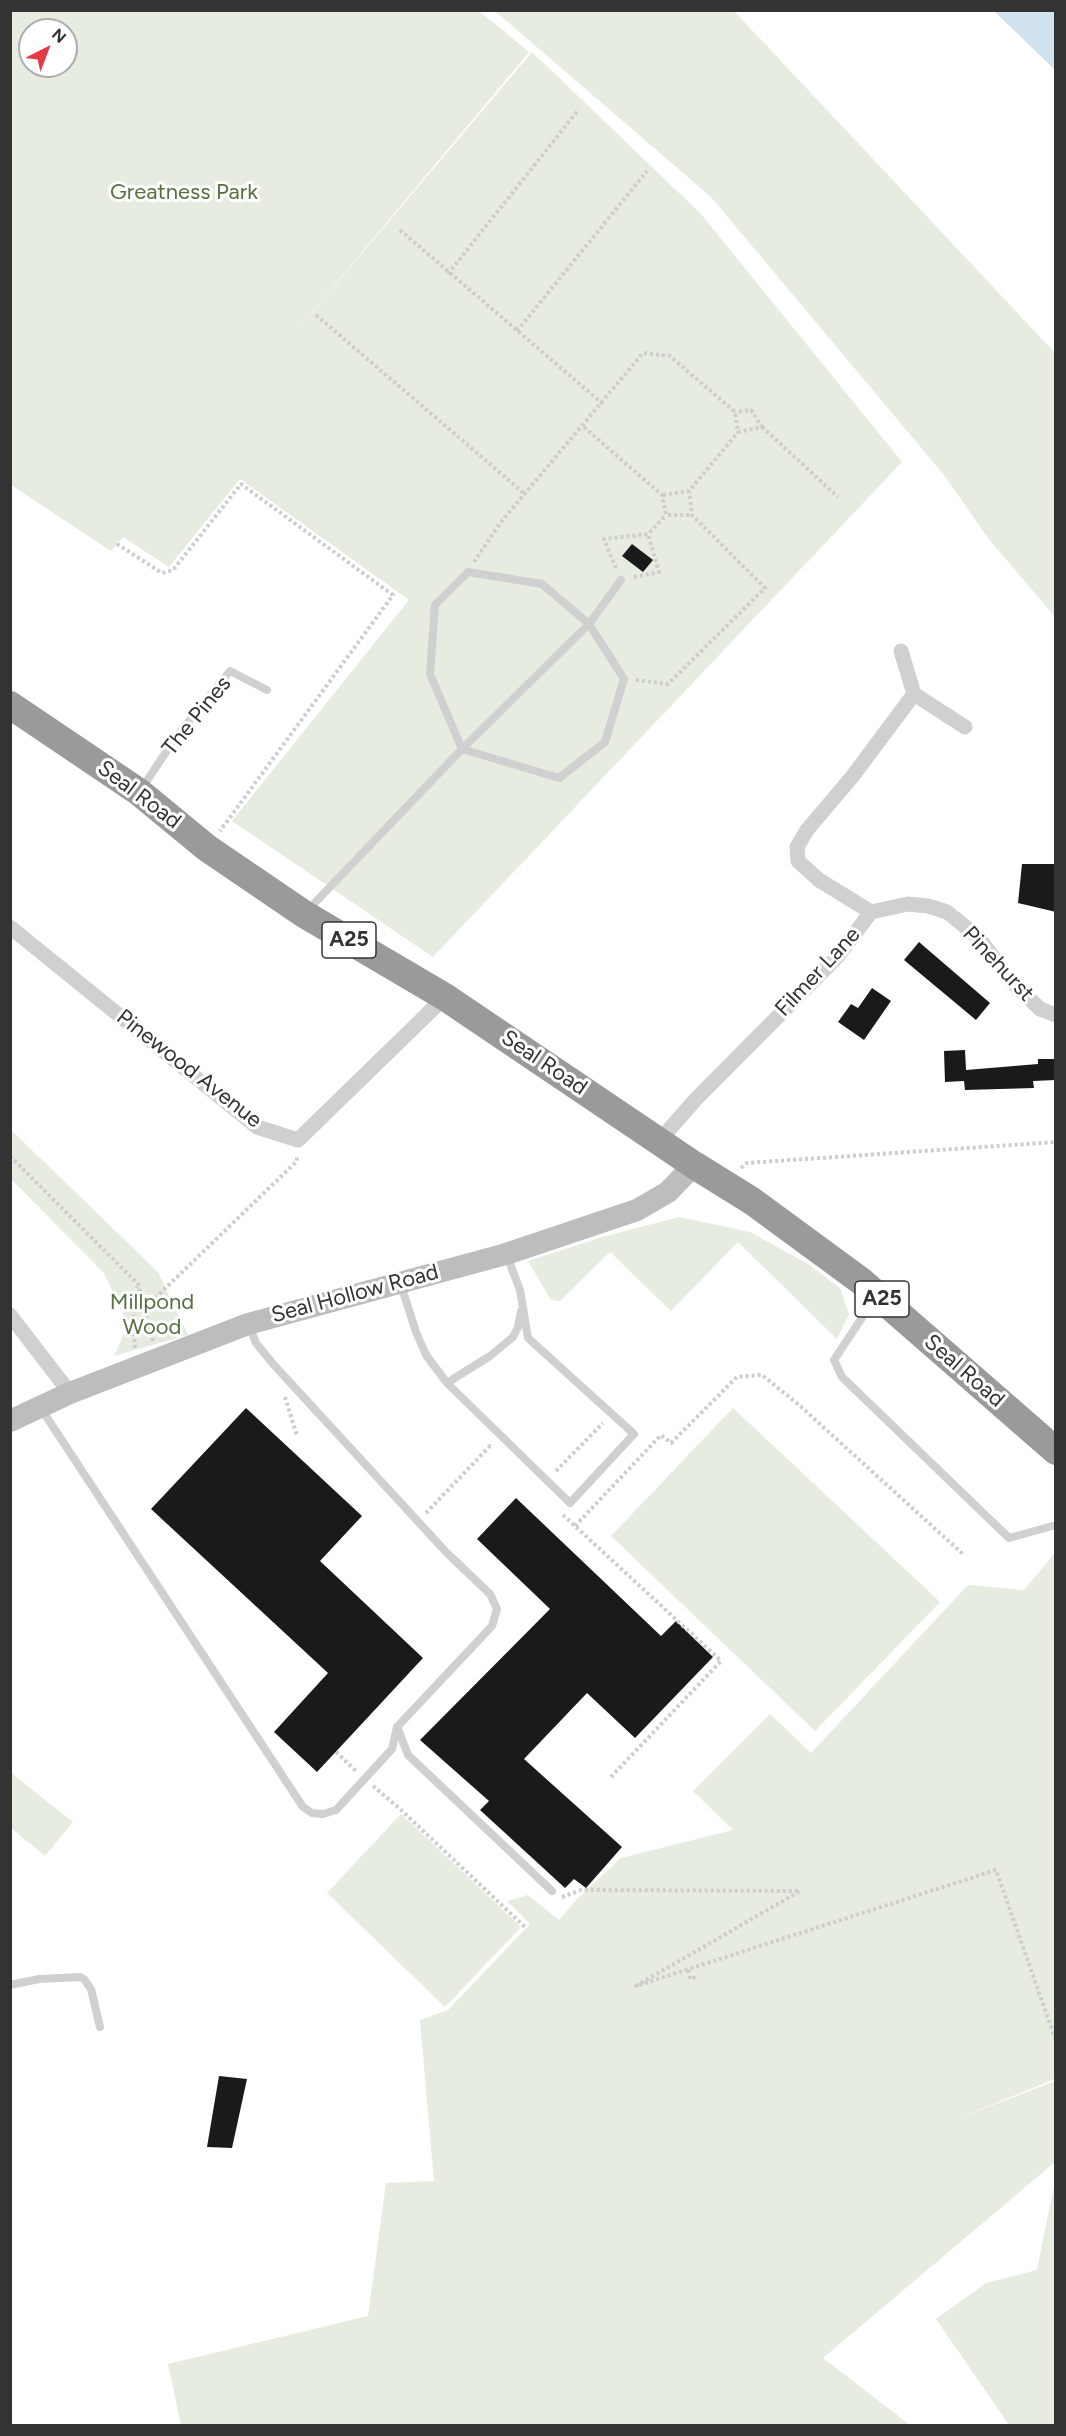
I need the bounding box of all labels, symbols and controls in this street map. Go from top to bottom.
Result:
north arrow [18,18,78,78]
text: N [48,25,70,47]
park label: Greatness Park [110,180,258,206]
street label: The Pines [157,671,237,761]
street label: Seal Road [92,755,186,835]
street label: Pinehurst [957,921,1039,1007]
road number: A25 [322,922,376,958]
street label: Filmer Lane [770,922,866,1022]
street label: Pinewood Avenue [111,1004,267,1134]
street label: Seal Road [496,1025,592,1101]
street label: Seal Hollow Road [269,1259,441,1329]
road number: A25 [855,1281,909,1317]
park label: Millpond Wood [110,1290,194,1342]
street label: Seal Road [918,1329,1010,1413]

